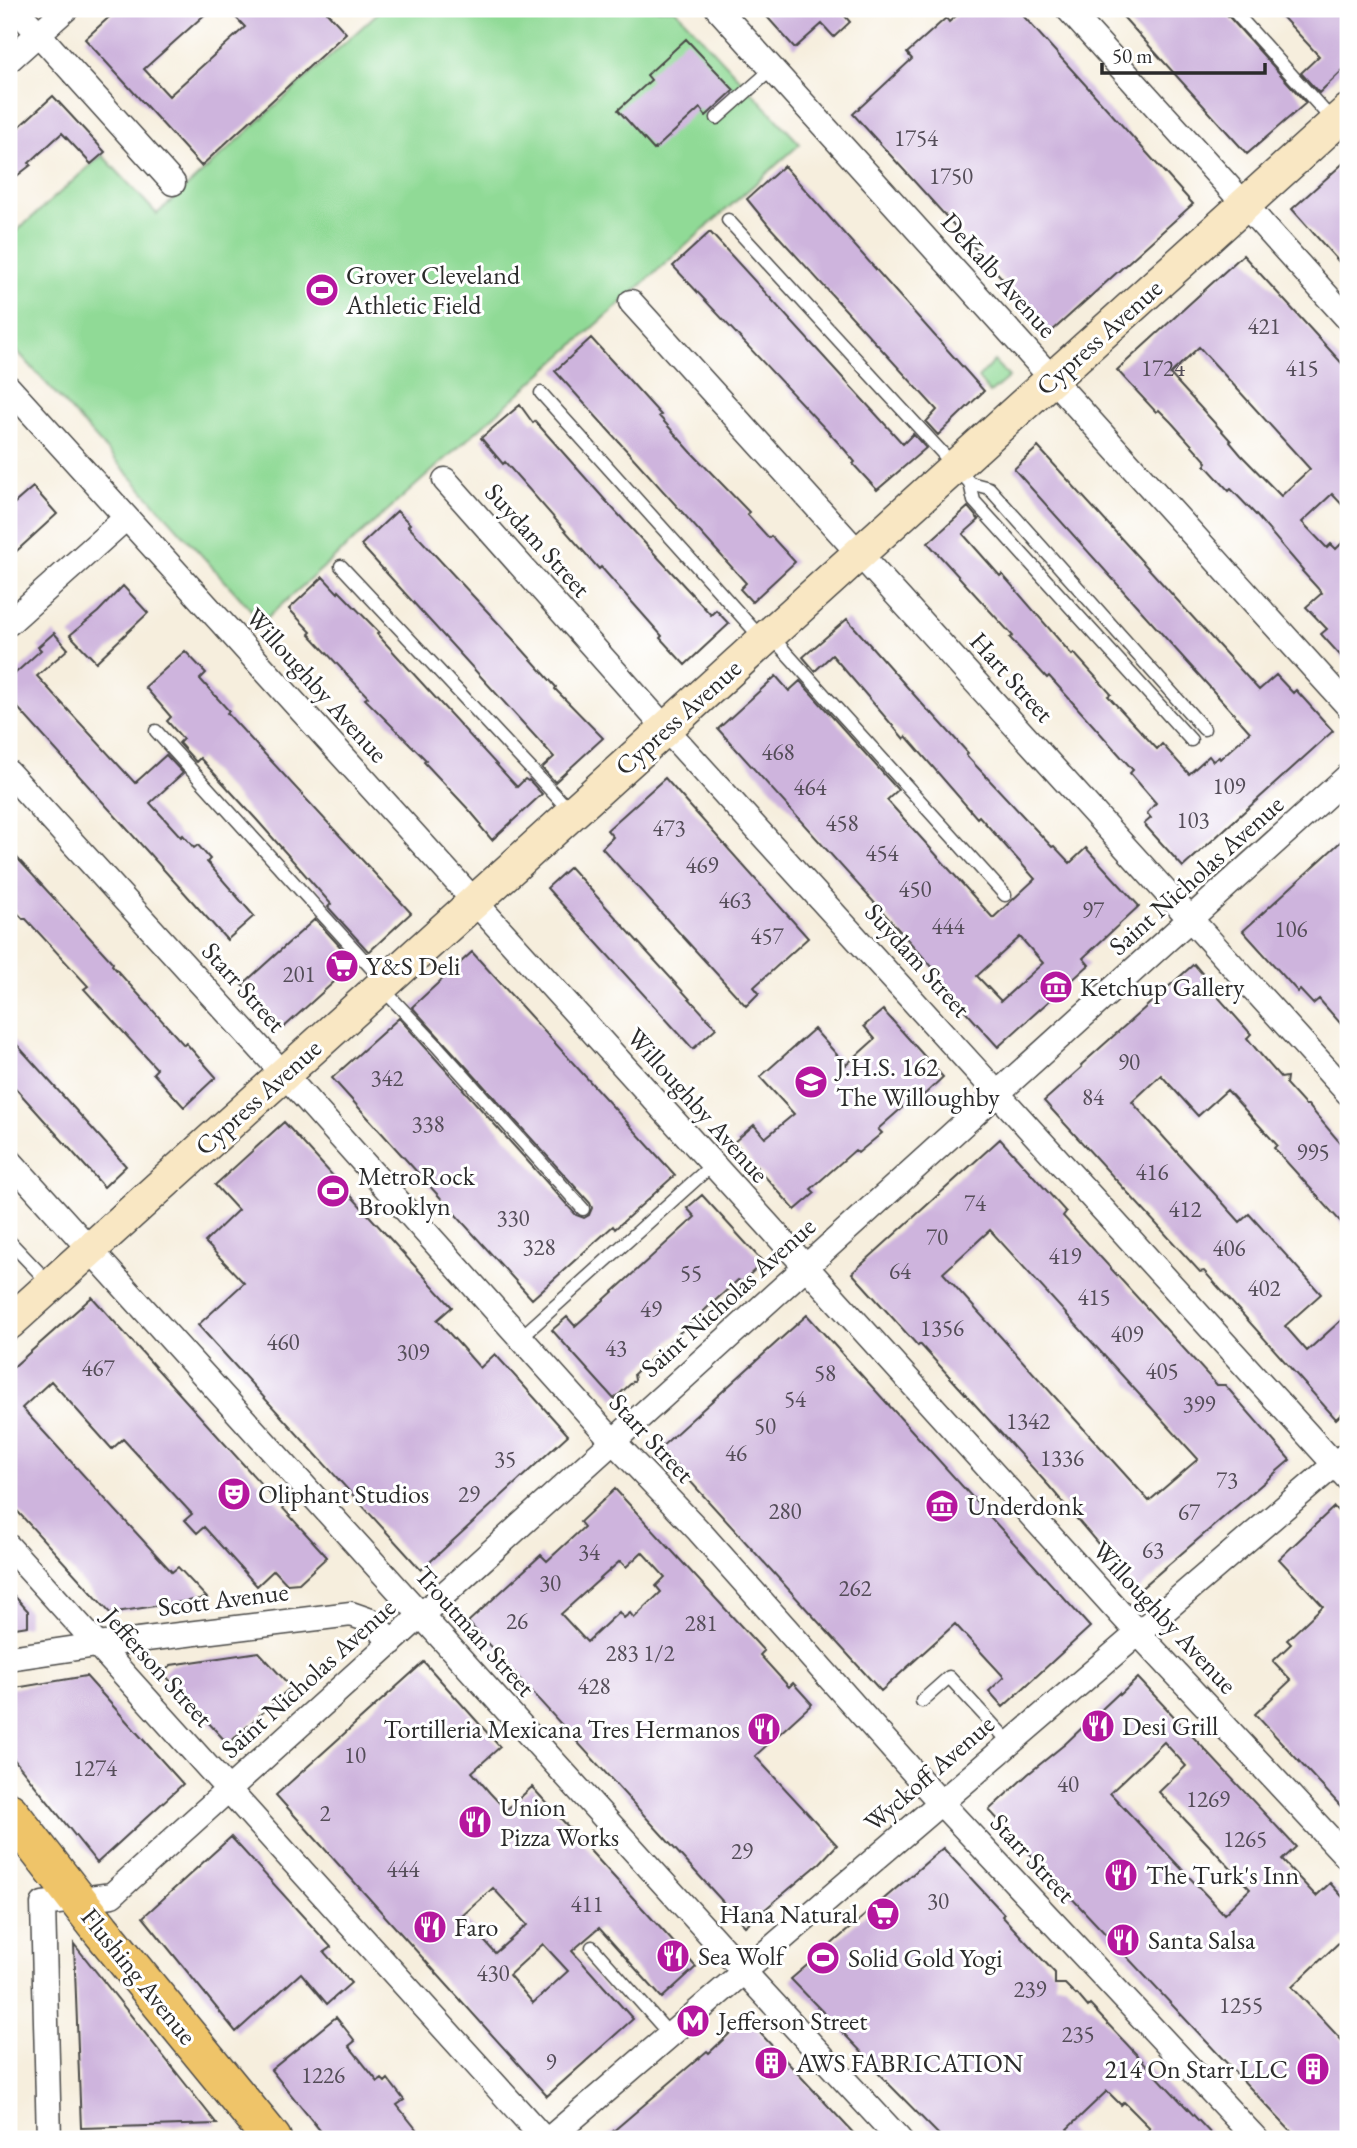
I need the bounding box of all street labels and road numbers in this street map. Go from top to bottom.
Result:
street label: DeKalb Avenue [934,205,1064,345]
street label: Cypress Avenue [1029,271,1169,403]
street label: Suydam Street [478,476,598,604]
street label: Willoughby Avenue [238,600,396,770]
street label: Hart Street [962,625,1062,729]
street label: Cypress Avenue [608,651,748,783]
street label: Saint Nicholas Avenue [1101,787,1291,963]
street label: Suydam Street [858,896,978,1024]
street label: Starr Street [194,935,294,1039]
street label: Willoughby Avenue [619,1020,777,1190]
street label: Cypress Avenue [188,1031,328,1163]
street label: Saint Nicholas Avenue [633,1209,823,1385]
street label: Starr Street [602,1386,702,1490]
street label: Willoughby Avenue [1085,1533,1245,1701]
street label: Troutman Street [407,1558,543,1704]
street label: Scott Avenue [156,1574,290,1624]
street label: Saint Nicholas Avenue [213,1590,403,1766]
street label: Jefferson Street [94,1599,221,1734]
street label: Wyckoff Avenue [857,1707,1001,1839]
street label: Starr Street [983,1806,1083,1910]
street label: Flushing Avenue [73,1901,205,2051]

